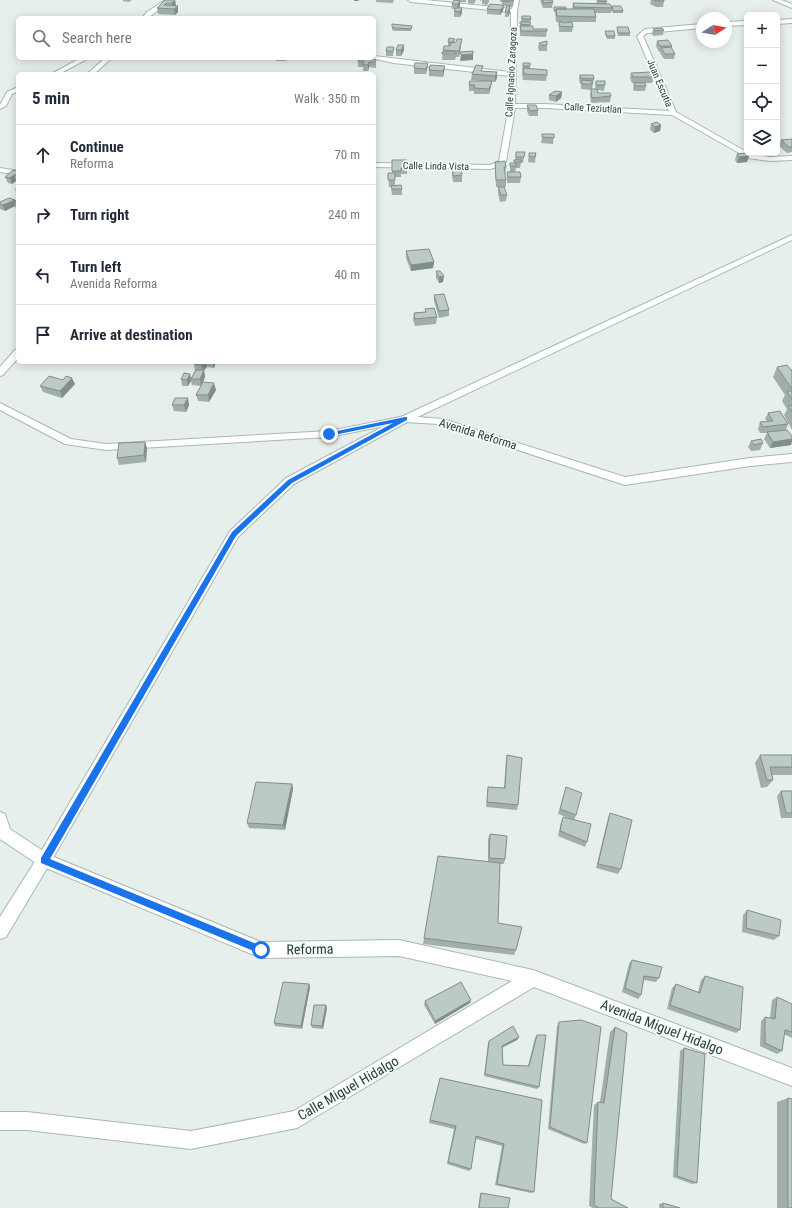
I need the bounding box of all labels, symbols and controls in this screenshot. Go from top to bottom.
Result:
north arrow [696,12,732,48]
map controls [744,12,780,156]
button: + [744,12,780,48]
search box [16,16,376,60]
icon: search [30,27,52,49]
street label: Calle Ignacio Zaragoza [503,27,519,117]
text: Search here [62,29,132,47]
button: − [744,48,780,84]
street label: Juan Escutia [645,58,675,109]
button: locate [744,84,780,120]
text: 5 min [32,88,70,108]
text: Walk · 350 m [294,91,360,106]
street label: Calle Teziutlan [564,101,622,115]
button: layers [744,120,780,156]
text: Continue [70,138,124,156]
icon: ahead [32,144,54,166]
text: 70 m [334,147,360,162]
text: Reforma [70,156,114,171]
street label: Calle Linda Vista [403,160,469,172]
icon: right [32,204,54,226]
text: Turn right [70,206,129,224]
text: 240 m [328,207,360,222]
text: Turn left [70,258,121,276]
icon: left [32,264,54,286]
text: 40 m [334,267,360,282]
text: Avenida Reforma [70,276,157,291]
icon: arrive [32,324,54,346]
text: Arrive at destination [70,326,193,344]
street label: Avenida Reforma [437,416,519,453]
route end [320,425,338,443]
route start [252,941,270,959]
street label: Reforma [286,941,334,957]
street label: Avenida Miguel Hidalgo [598,996,726,1058]
street label: Calle Miguel Hidalgo [295,1053,401,1123]

